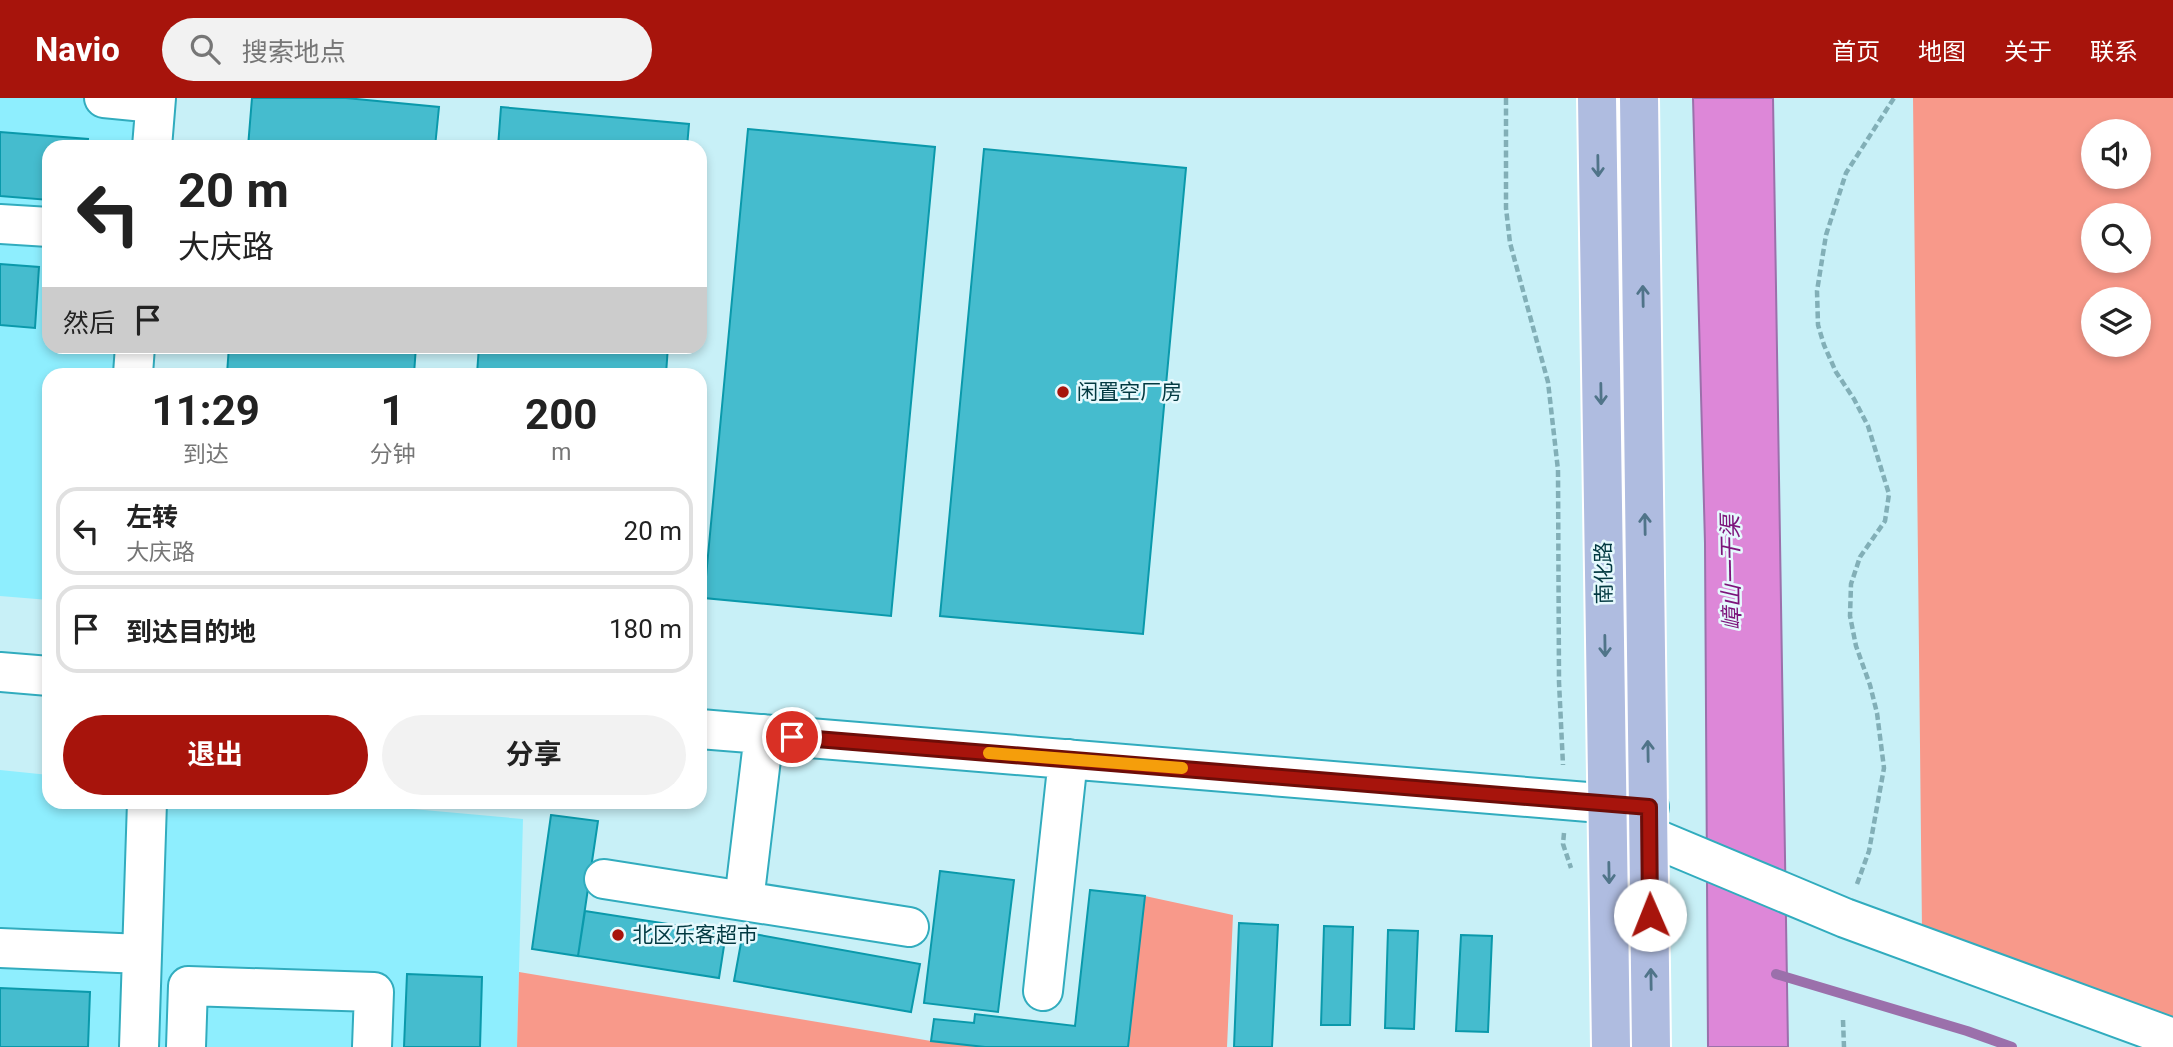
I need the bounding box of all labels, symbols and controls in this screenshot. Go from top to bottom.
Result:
search box [162,18,652,81]
text: Navio [35,30,120,69]
icon: search [186,30,224,68]
text: 搜索地点 [242,37,346,67]
text: 首页 [1832,38,1880,66]
text: 地图 [1918,38,1966,66]
text: 关于 [2004,38,2052,66]
text: 联系 [2090,38,2138,66]
map controls [2081,119,2151,357]
button: sound [2081,119,2151,189]
one-way arrow [1591,154,1605,177]
text: 20 m [178,162,289,219]
icon: left [63,168,154,259]
button: search [2081,203,2151,273]
text: 大庆路 [178,228,274,266]
one-way arrow [1636,285,1649,308]
button: layers [2081,287,2151,357]
icon: arrive [129,301,167,339]
text: 然后 [63,308,115,338]
place label: 闲置空厂房 [1077,380,1182,404]
one-way arrow [1594,382,1608,405]
marker: 闲置空厂房 [1055,384,1071,400]
text: 11:29 [152,386,260,435]
text: 1 [380,386,405,435]
text: 200 [525,390,597,439]
text: m [551,439,571,466]
text: 到达 [183,441,229,468]
text: 分钟 [369,441,415,468]
text: 左转 [126,502,178,532]
icon: left [67,512,105,550]
water label: 嶂山一干渠 [1717,512,1746,631]
one-way arrow [1639,513,1652,536]
text: 20 m [624,516,682,546]
text: 大庆路 [126,539,195,566]
street label: 南化路 [1591,541,1617,605]
icon: arrive [67,610,105,648]
text: 180 m [609,614,682,644]
text: 到达目的地 [126,617,256,647]
one-way arrow [1598,634,1612,657]
pin [762,707,822,767]
button: 退出 [63,715,368,795]
button: 分享 [382,715,686,795]
icon: arrive [773,718,811,756]
one-way arrow [1641,740,1655,763]
one-way arrow [1602,861,1615,884]
position arrow [1613,878,1687,952]
place label: 北区乐客超市 [632,923,758,947]
marker: 北区乐客超市 [610,927,626,943]
one-way arrow [1644,968,1657,991]

